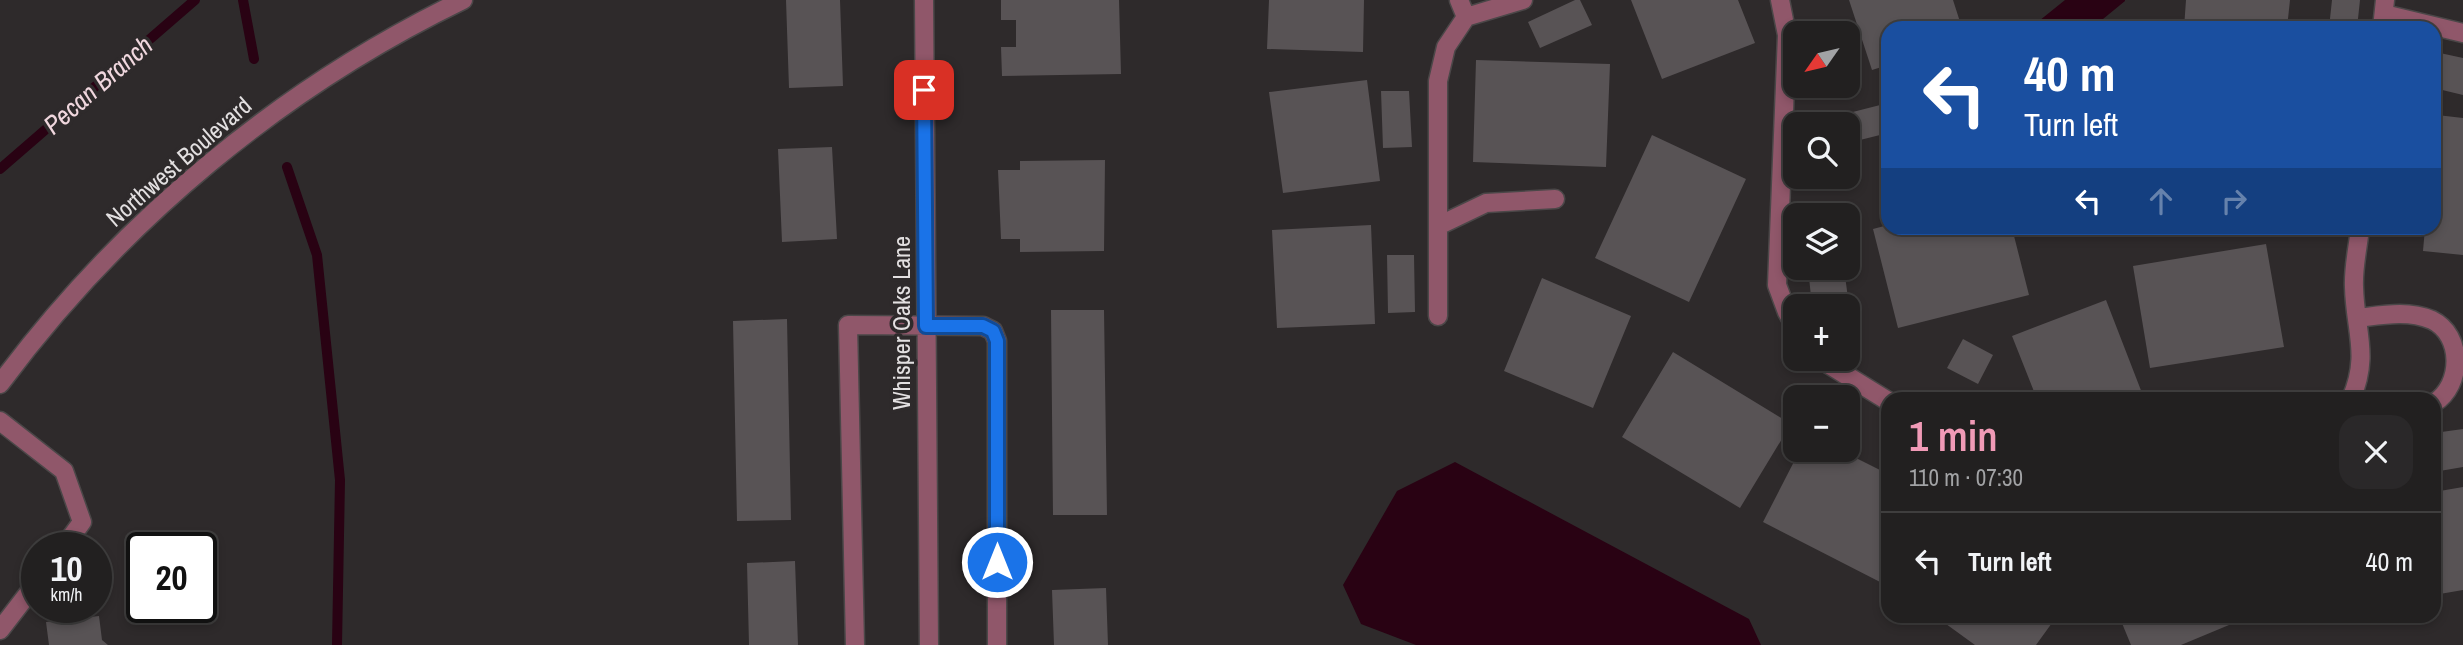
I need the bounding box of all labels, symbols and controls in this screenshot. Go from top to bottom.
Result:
north arrow [1783,21,1860,98]
map controls [1783,21,1860,462]
water label: Pecan Branch [36,27,160,142]
text: 40 m [2024,40,2116,106]
icon: left [1909,49,2000,140]
pin [894,60,954,120]
icon: arrive [905,71,943,109]
street label: Northwest Boulevard [99,89,258,233]
text: Turn left [2024,103,2118,146]
button: search [1783,112,1860,189]
icon: left [2069,182,2107,220]
icon: ahead [2142,182,2180,220]
icon: right [2215,182,2253,220]
button: layers [1783,203,1860,280]
street label: Whisper Oaks Lane [885,236,917,410]
button: + [1783,294,1860,371]
button: − [1783,385,1860,462]
text: 1 min [1909,408,1998,464]
button: close [2339,415,2413,489]
text: 110 m · 07:30 [1909,462,2023,493]
position arrow [960,525,1034,599]
speed limit sign: 20 [126,532,217,623]
icon: left [1909,542,1947,580]
text: Turn left [1968,544,2052,579]
text: 40 m [2366,544,2413,579]
text: 10 [51,545,82,592]
text: km/h [51,582,83,607]

